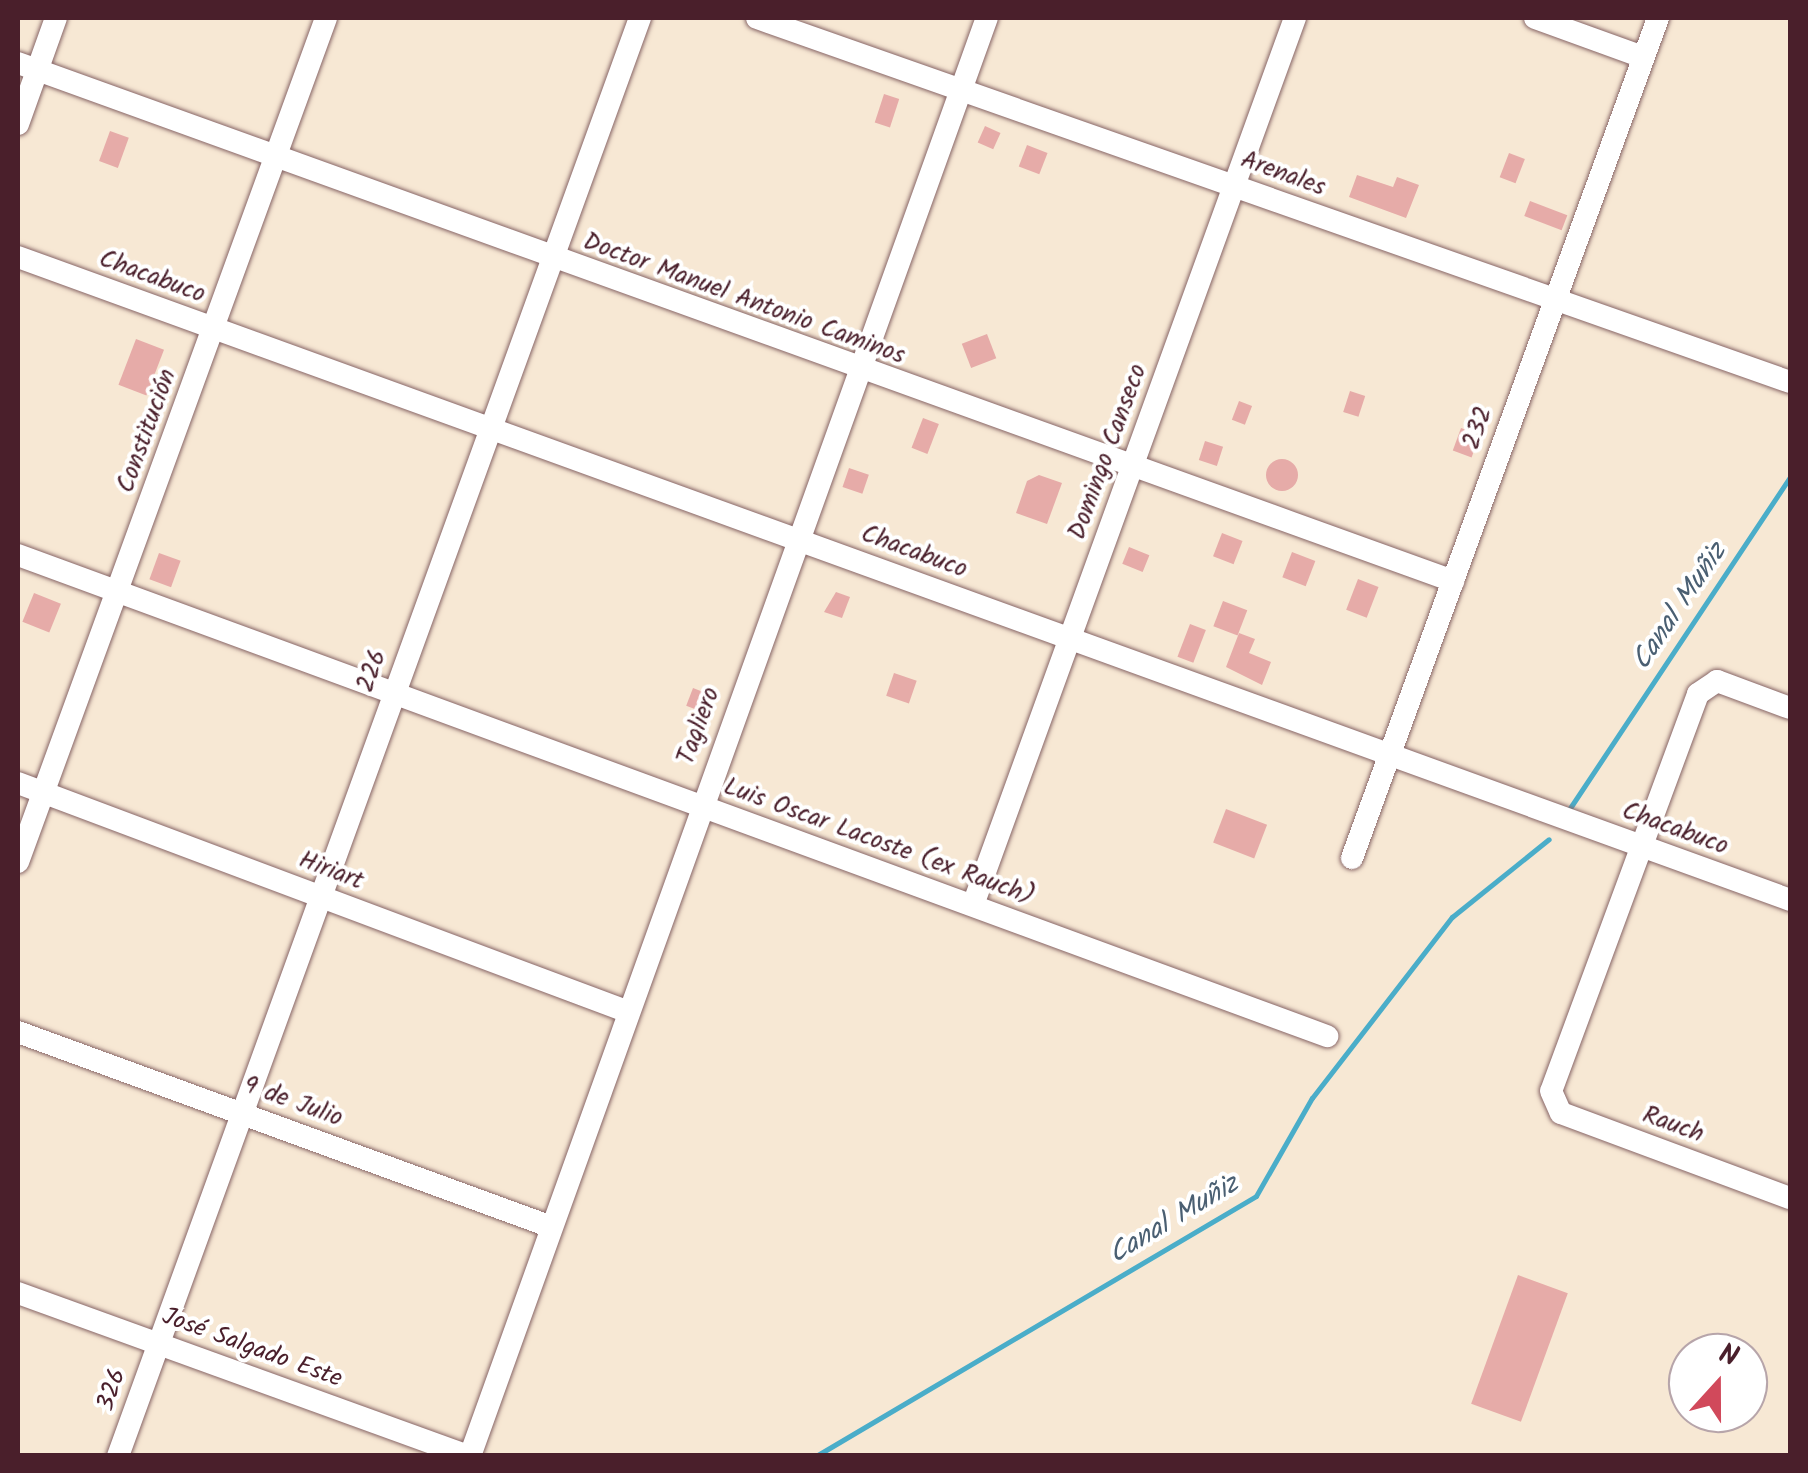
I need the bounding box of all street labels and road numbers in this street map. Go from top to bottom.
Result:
street label: Arenales [1237,145,1329,203]
street label: Doctor Manuel Antonio Caminos [579,227,909,371]
street label: Chacabuco [95,244,209,310]
street label: Domingo Canseco [1062,360,1154,544]
street label: Constitución [111,365,183,497]
street label: 232 [1456,403,1500,453]
street label: Chacabuco [857,519,971,585]
street label: 226 [351,646,393,696]
street label: Tagliero [671,683,727,769]
street label: Luis Oscar Lacoste (ex Rauch) [720,772,1038,912]
street label: Chacabuco [1618,796,1732,862]
street label: Hiriart [295,845,367,897]
street label: 9 de Julio [239,1070,347,1134]
street label: Rauch [1638,1100,1708,1150]
street label: José Salgado Este [158,1302,346,1394]
street label: 326 [91,1365,133,1415]

